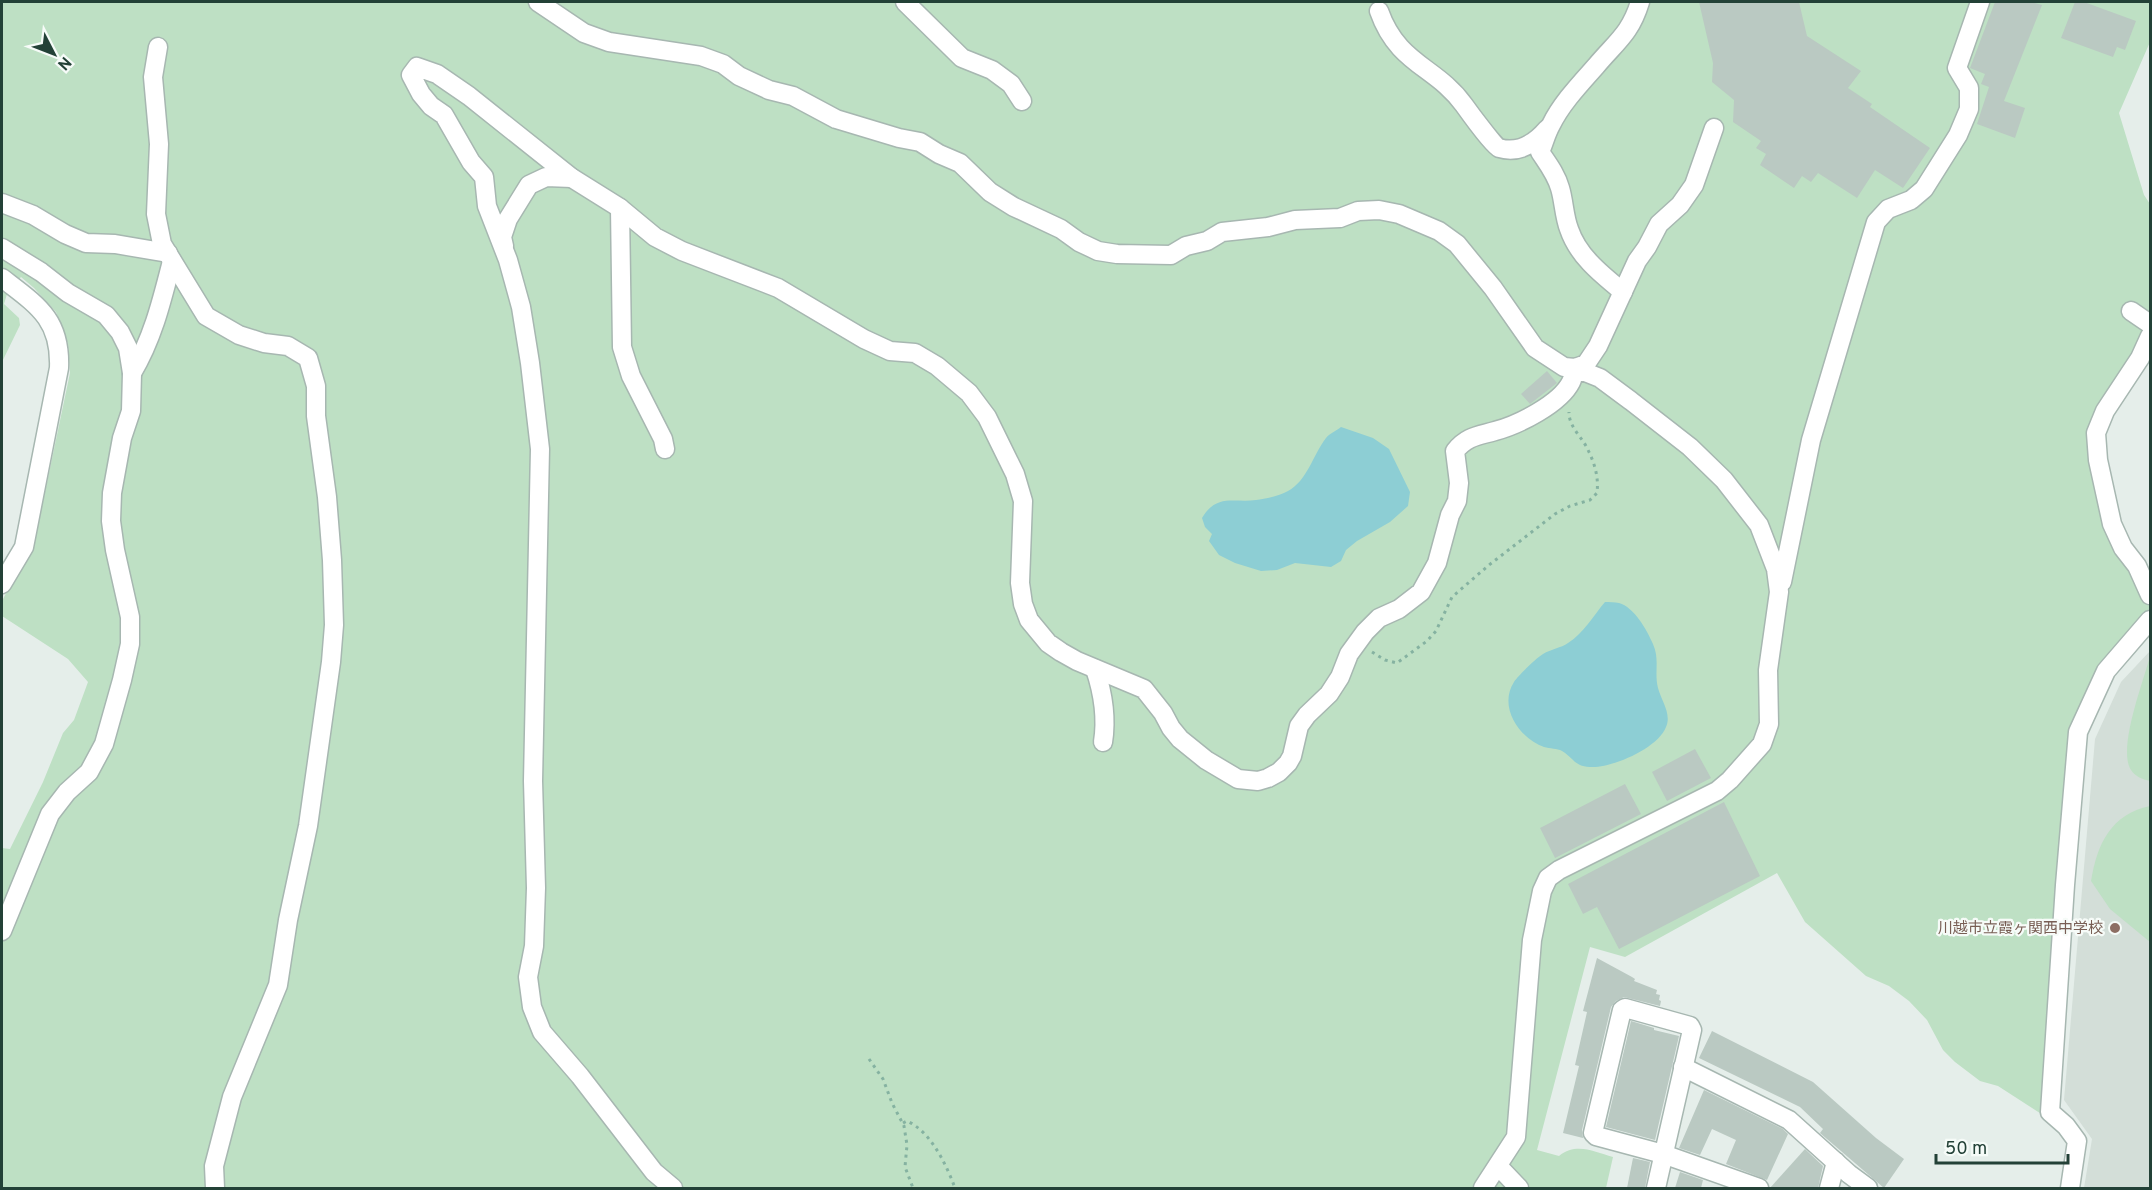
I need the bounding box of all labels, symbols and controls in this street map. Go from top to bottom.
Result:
north arrow [24,24,84,84]
text: N [52,52,75,74]
place label: 川越市立霞ヶ関西中学校 [1938,920,2103,939]
marker: 川越市立霞ヶ関西中学校 [2108,921,2122,935]
scale bar [1936,1127,2068,1165]
text: 50 m [1945,1138,1987,1161]

